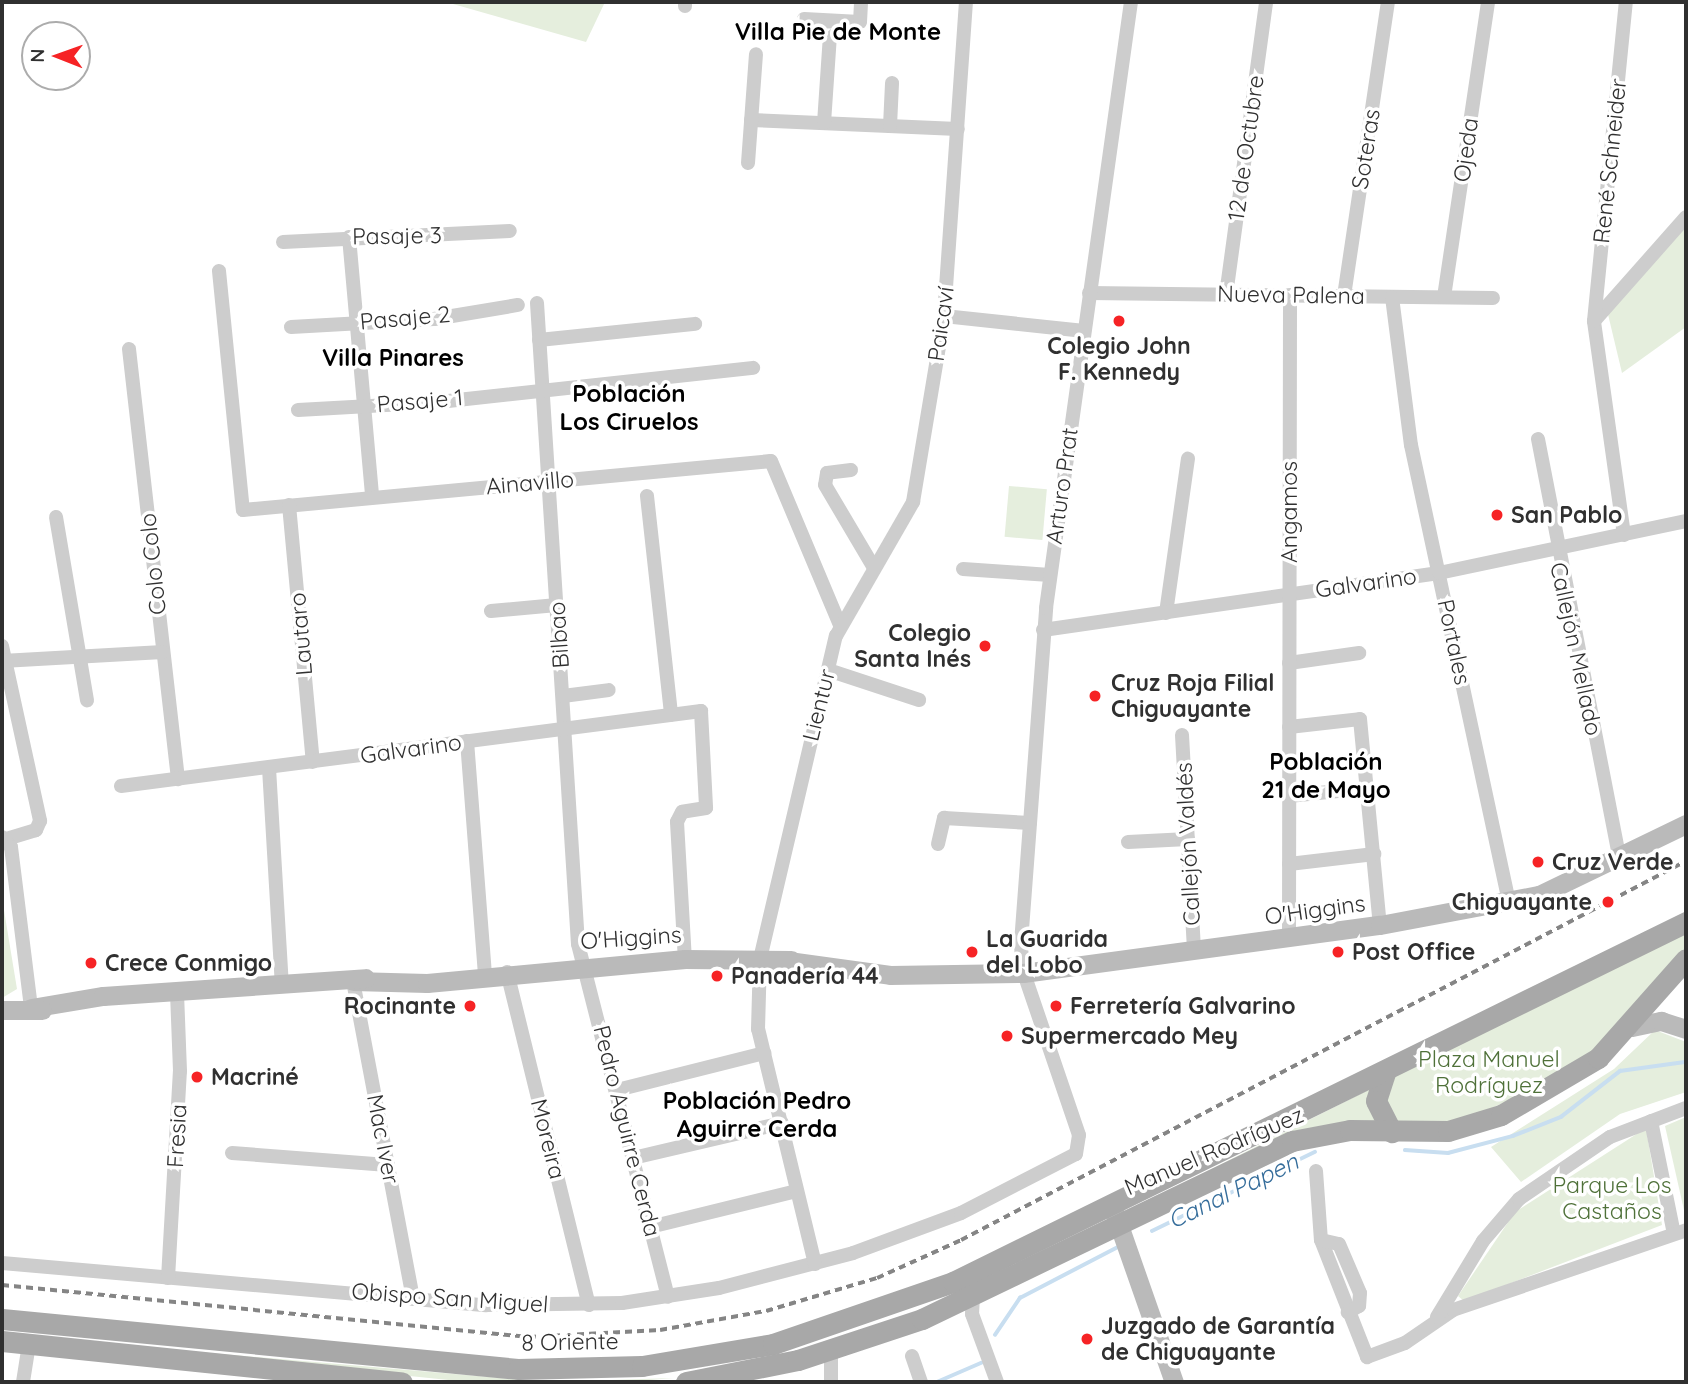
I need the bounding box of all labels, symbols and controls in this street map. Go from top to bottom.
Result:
district label: Villa Pie de Monte [735,18,941,46]
north arrow [21,21,91,91]
text: N [25,48,49,63]
street label: 12 de Octubre [1222,73,1270,223]
street label: René Schneider [1588,77,1632,245]
street label: Soteras [1346,107,1386,191]
street label: Ojeda [1448,116,1484,184]
street label: Pasaje 3 [352,221,442,251]
street label: Nueva Palena [1217,280,1365,310]
street label: Paicaví [922,285,960,363]
street label: Pasaje 2 [359,300,451,336]
marker: Colegio John F. Kennedy [1111,313,1127,329]
place label: Colegio John F. Kennedy [1047,332,1191,386]
district label: Villa Pinares [322,344,464,372]
district label: Población Los Ciruelos [560,380,698,436]
street label: Pasaje 1 [376,383,464,419]
street label: Arturo Prat [1040,426,1084,546]
street label: Angamos [1275,461,1303,563]
street label: Ainavillo [485,465,575,501]
place label: San Pablo [1511,501,1622,529]
marker: San Pablo [1489,507,1505,523]
street label: Colo Colo [134,512,172,616]
street label: Callejón Mellado [1544,560,1608,738]
street label: Galvarino [1314,562,1418,604]
street label: Lautaro [284,591,318,677]
street label: Portales [1431,597,1477,687]
street label: Bilbao [543,601,575,669]
place label: Colegio Santa Inés [854,619,971,673]
marker: Colegio Santa Inés [977,638,993,654]
street label: Lientur [797,666,841,744]
place label: Cruz Roja Filial Chiguayante [1111,669,1274,723]
marker: Cruz Roja Filial Chiguayante [1085,686,1105,706]
street label: Galvarino [359,728,463,770]
district label: Población 21 de Mayo [1261,748,1391,804]
street label: Callejón Valdés [1170,762,1206,926]
place label: Cruz Verde [1552,848,1674,876]
marker: Cruz Verde [1530,854,1546,870]
place label: Chiguayante [1452,888,1592,916]
street label: O'Higgins [1263,889,1367,931]
marker: Chiguayante [1598,892,1618,912]
street label: O'Higgins [580,921,682,955]
place label: La Guarida del Lobo [986,925,1108,979]
place label: Post Office [1352,938,1475,966]
marker: La Guarida del Lobo [964,944,980,960]
marker: Post Office [1330,944,1346,960]
place label: Crece Conmigo [105,949,272,977]
marker: Crece Conmigo [83,955,99,971]
place label: Panadería 44 [731,962,879,990]
marker: Panadería 44 [709,968,725,984]
place label: Rocinante [344,992,456,1020]
place label: Ferretería Galvarino [1070,992,1296,1020]
marker: Rocinante [462,998,478,1014]
marker: Ferretería Galvarino [1048,998,1064,1014]
place label: Supermercado Mey [1021,1022,1238,1050]
street label: Pedro Aguirre Cerda [587,1023,667,1239]
marker: Supermercado Mey [999,1028,1015,1044]
park label: Plaza Manuel Rodríguez [1418,1045,1560,1099]
place label: Macriné [211,1063,299,1091]
marker: Macriné [189,1069,205,1085]
district label: Población Pedro Aguirre Cerda [663,1087,851,1143]
street label: Mac Iver [361,1092,405,1186]
street label: Moreira [525,1096,571,1182]
street label: Manuel Rodríguez [1120,1101,1308,1201]
street label: Fresia [162,1103,192,1169]
water label: Canal Papen [1163,1147,1303,1235]
park label: Parque Los Castaños [1552,1171,1672,1225]
street label: Obispo San Miguel [351,1277,549,1319]
place label: Juzgado de Garantía de Chiguayante [1101,1312,1335,1366]
street label: 8 Oriente [521,1327,619,1357]
marker: Juzgado de Garantía de Chiguayante [1079,1331,1095,1347]

